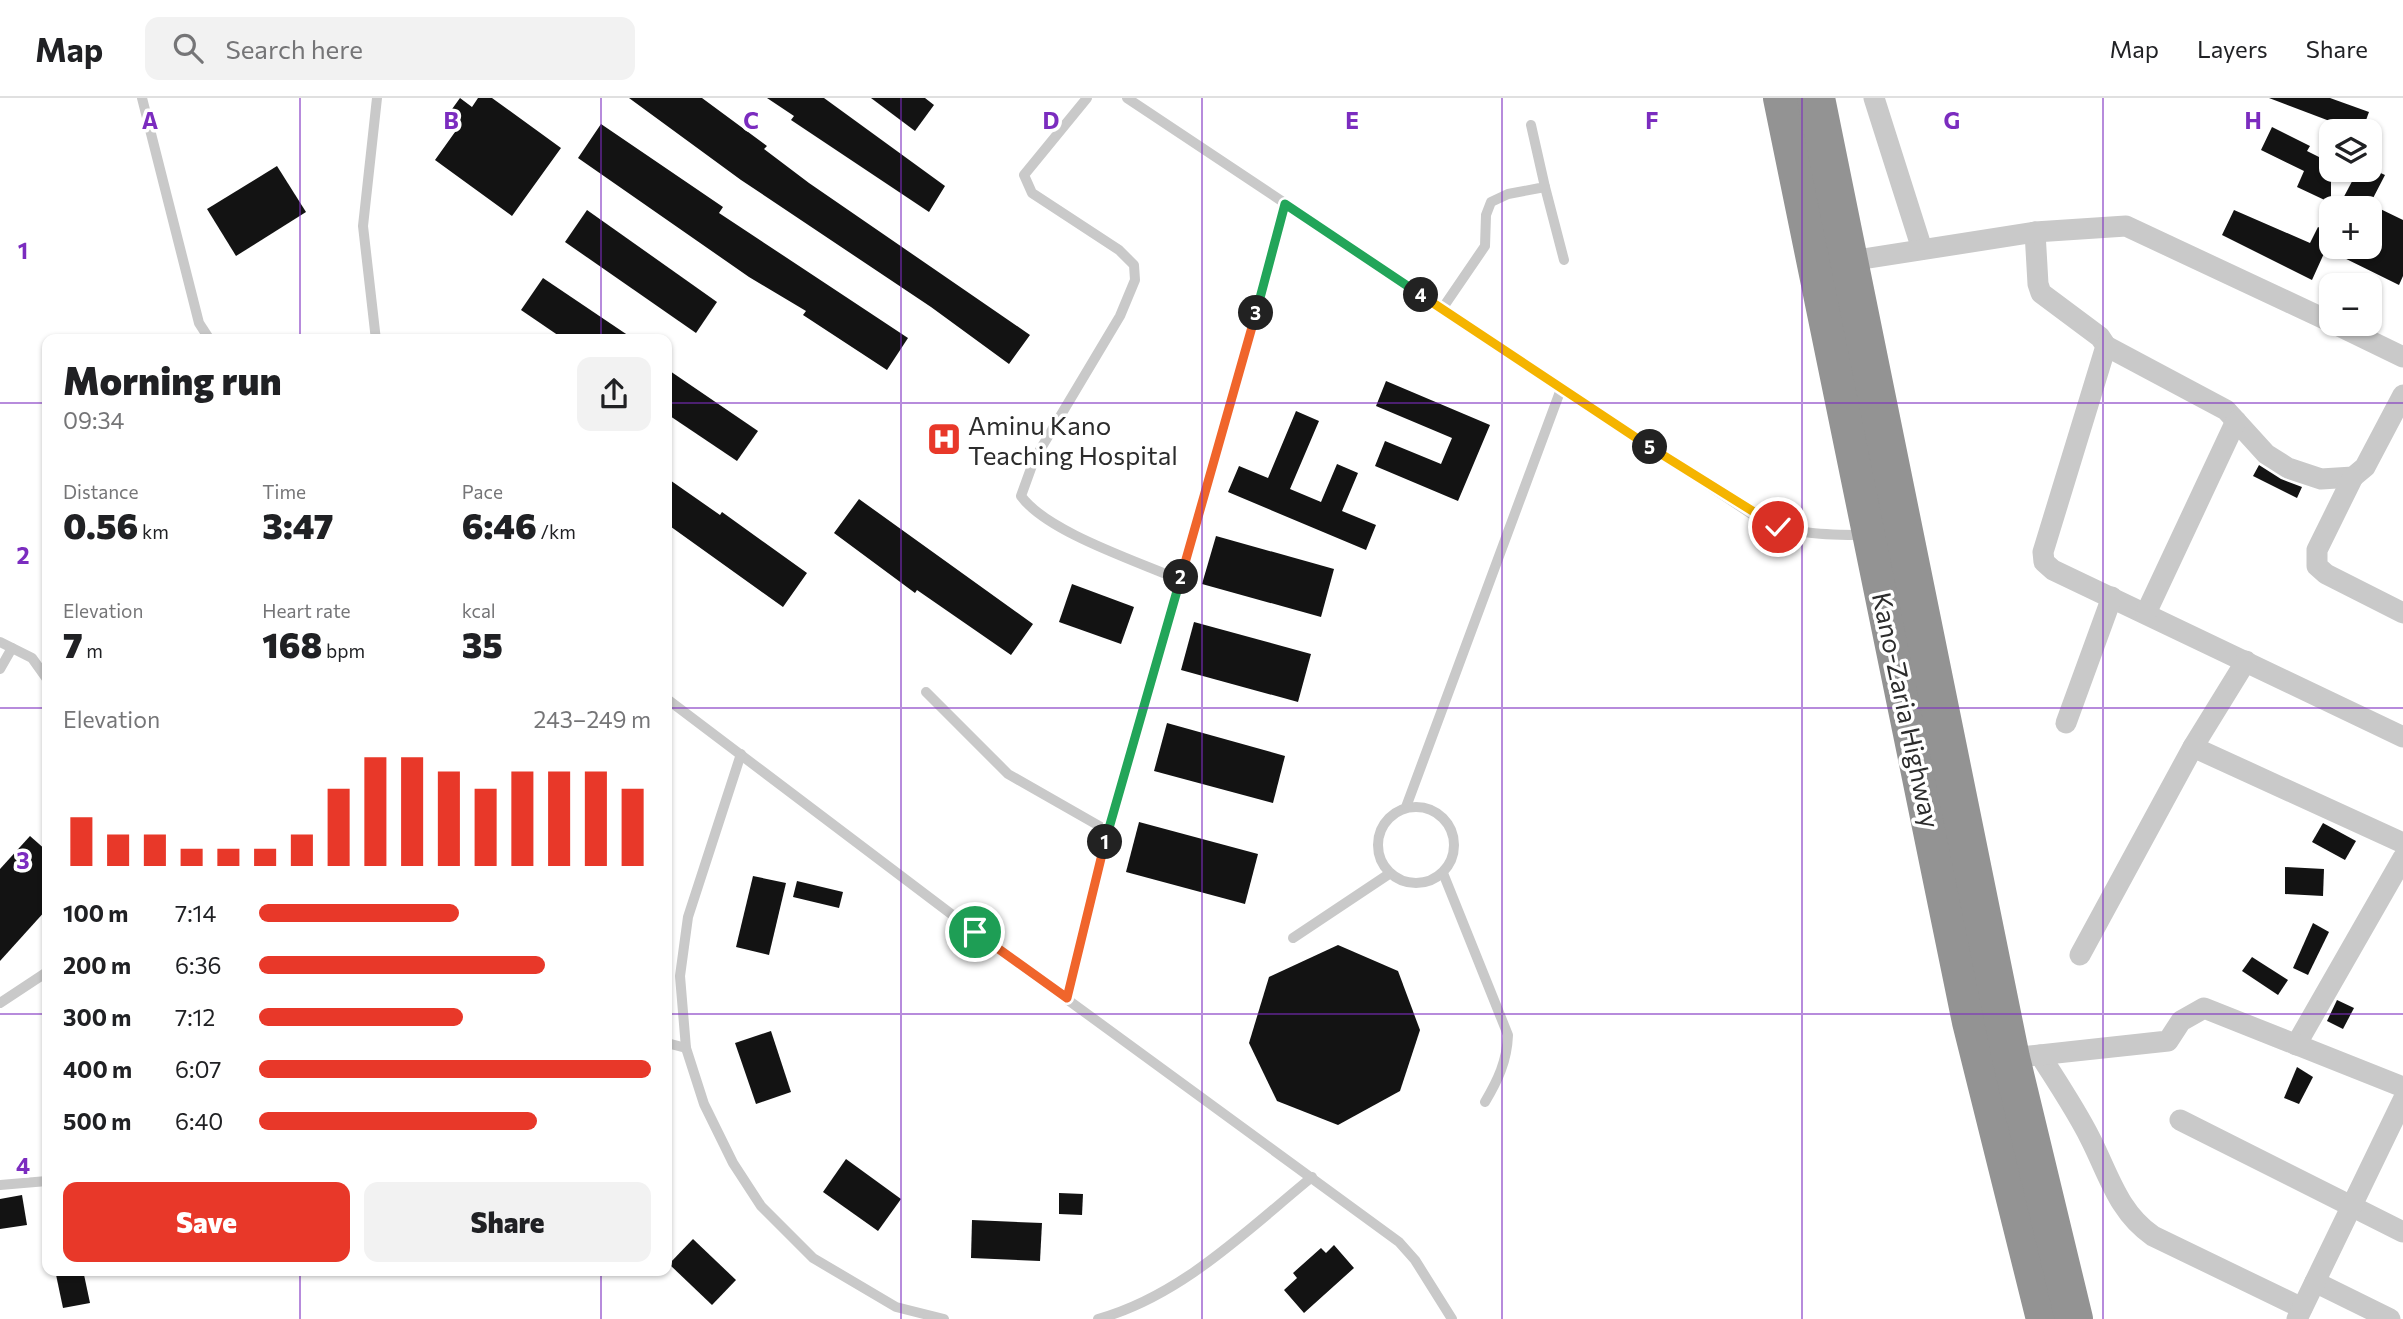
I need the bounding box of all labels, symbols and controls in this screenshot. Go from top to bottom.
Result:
search box [145,17,635,80]
text: Map [35,28,103,69]
icon: search [169,29,207,67]
text: Search here [225,33,363,64]
text: Map [2110,34,2159,63]
text: Layers [2197,34,2268,63]
text: Share [2306,34,2368,63]
text: A [142,106,159,134]
text: B [443,106,459,134]
text: C [743,106,759,134]
text: D [1043,106,1060,134]
text: E [1345,106,1359,134]
text: F [1645,106,1659,134]
text: G [1944,106,1960,134]
text: H [2244,106,2262,134]
map controls [2319,119,2382,336]
button: layers [2319,119,2382,182]
button: + [2319,196,2382,259]
text: 1 [18,236,28,264]
button: − [2319,273,2382,336]
pin: 4 [1404,278,1438,312]
text: 4 [1415,283,1426,306]
pin: 3 [1238,296,1274,330]
text: 3 [1250,301,1261,324]
text: Morning run [63,356,282,403]
button: share [577,357,651,431]
text: 09:34 [63,406,124,434]
place label: Aminu Kano Teaching Hospital [968,409,1178,470]
hospital icon: Aminu Kano Teaching Hospital [925,420,963,458]
pin: 5 [1632,430,1668,464]
text: 5 [1644,435,1655,458]
text: Distance [63,480,139,503]
text: Time [262,480,306,503]
text: Pace [462,480,503,503]
pin [1748,497,1808,557]
text: 0.56 [63,503,138,546]
text: 3:47 [262,503,333,546]
text: 6:46 [462,503,537,546]
icon: check [1759,508,1797,546]
text: km [138,520,169,543]
text: /km [537,520,576,543]
text: 2 [16,541,30,569]
pin: 2 [1164,560,1198,594]
text: 2 [1175,565,1186,588]
street label: Kano-Zaria Highway [1867,589,1947,831]
text: Elevation [63,599,143,622]
text: Heart rate [262,599,351,622]
text: kcal [462,599,496,622]
text: 7 [63,622,83,665]
text: 168 [262,622,322,665]
text: 35 [462,622,503,665]
text: m [83,639,103,662]
text: bpm [322,639,365,662]
text: Elevation [63,705,160,733]
text: 243–249 m [534,705,651,733]
pin: 1 [1088,824,1122,860]
text: 1 [1100,830,1109,853]
text: 3 [16,846,30,874]
text: 100 m [63,899,128,927]
text: 7:14 [175,899,216,927]
pin [945,902,1005,962]
icon: arrive [956,913,994,951]
text: 200 m [63,951,131,979]
text: 6:36 [175,951,221,979]
text: 300 m [63,1003,131,1031]
text: 7:12 [175,1003,215,1031]
text: 400 m [63,1055,132,1083]
text: 6:07 [175,1055,221,1083]
text: 500 m [63,1107,131,1135]
text: 6:40 [175,1107,223,1135]
text: 4 [16,1151,30,1179]
button: Save [63,1182,350,1262]
button: Share [364,1182,651,1262]

